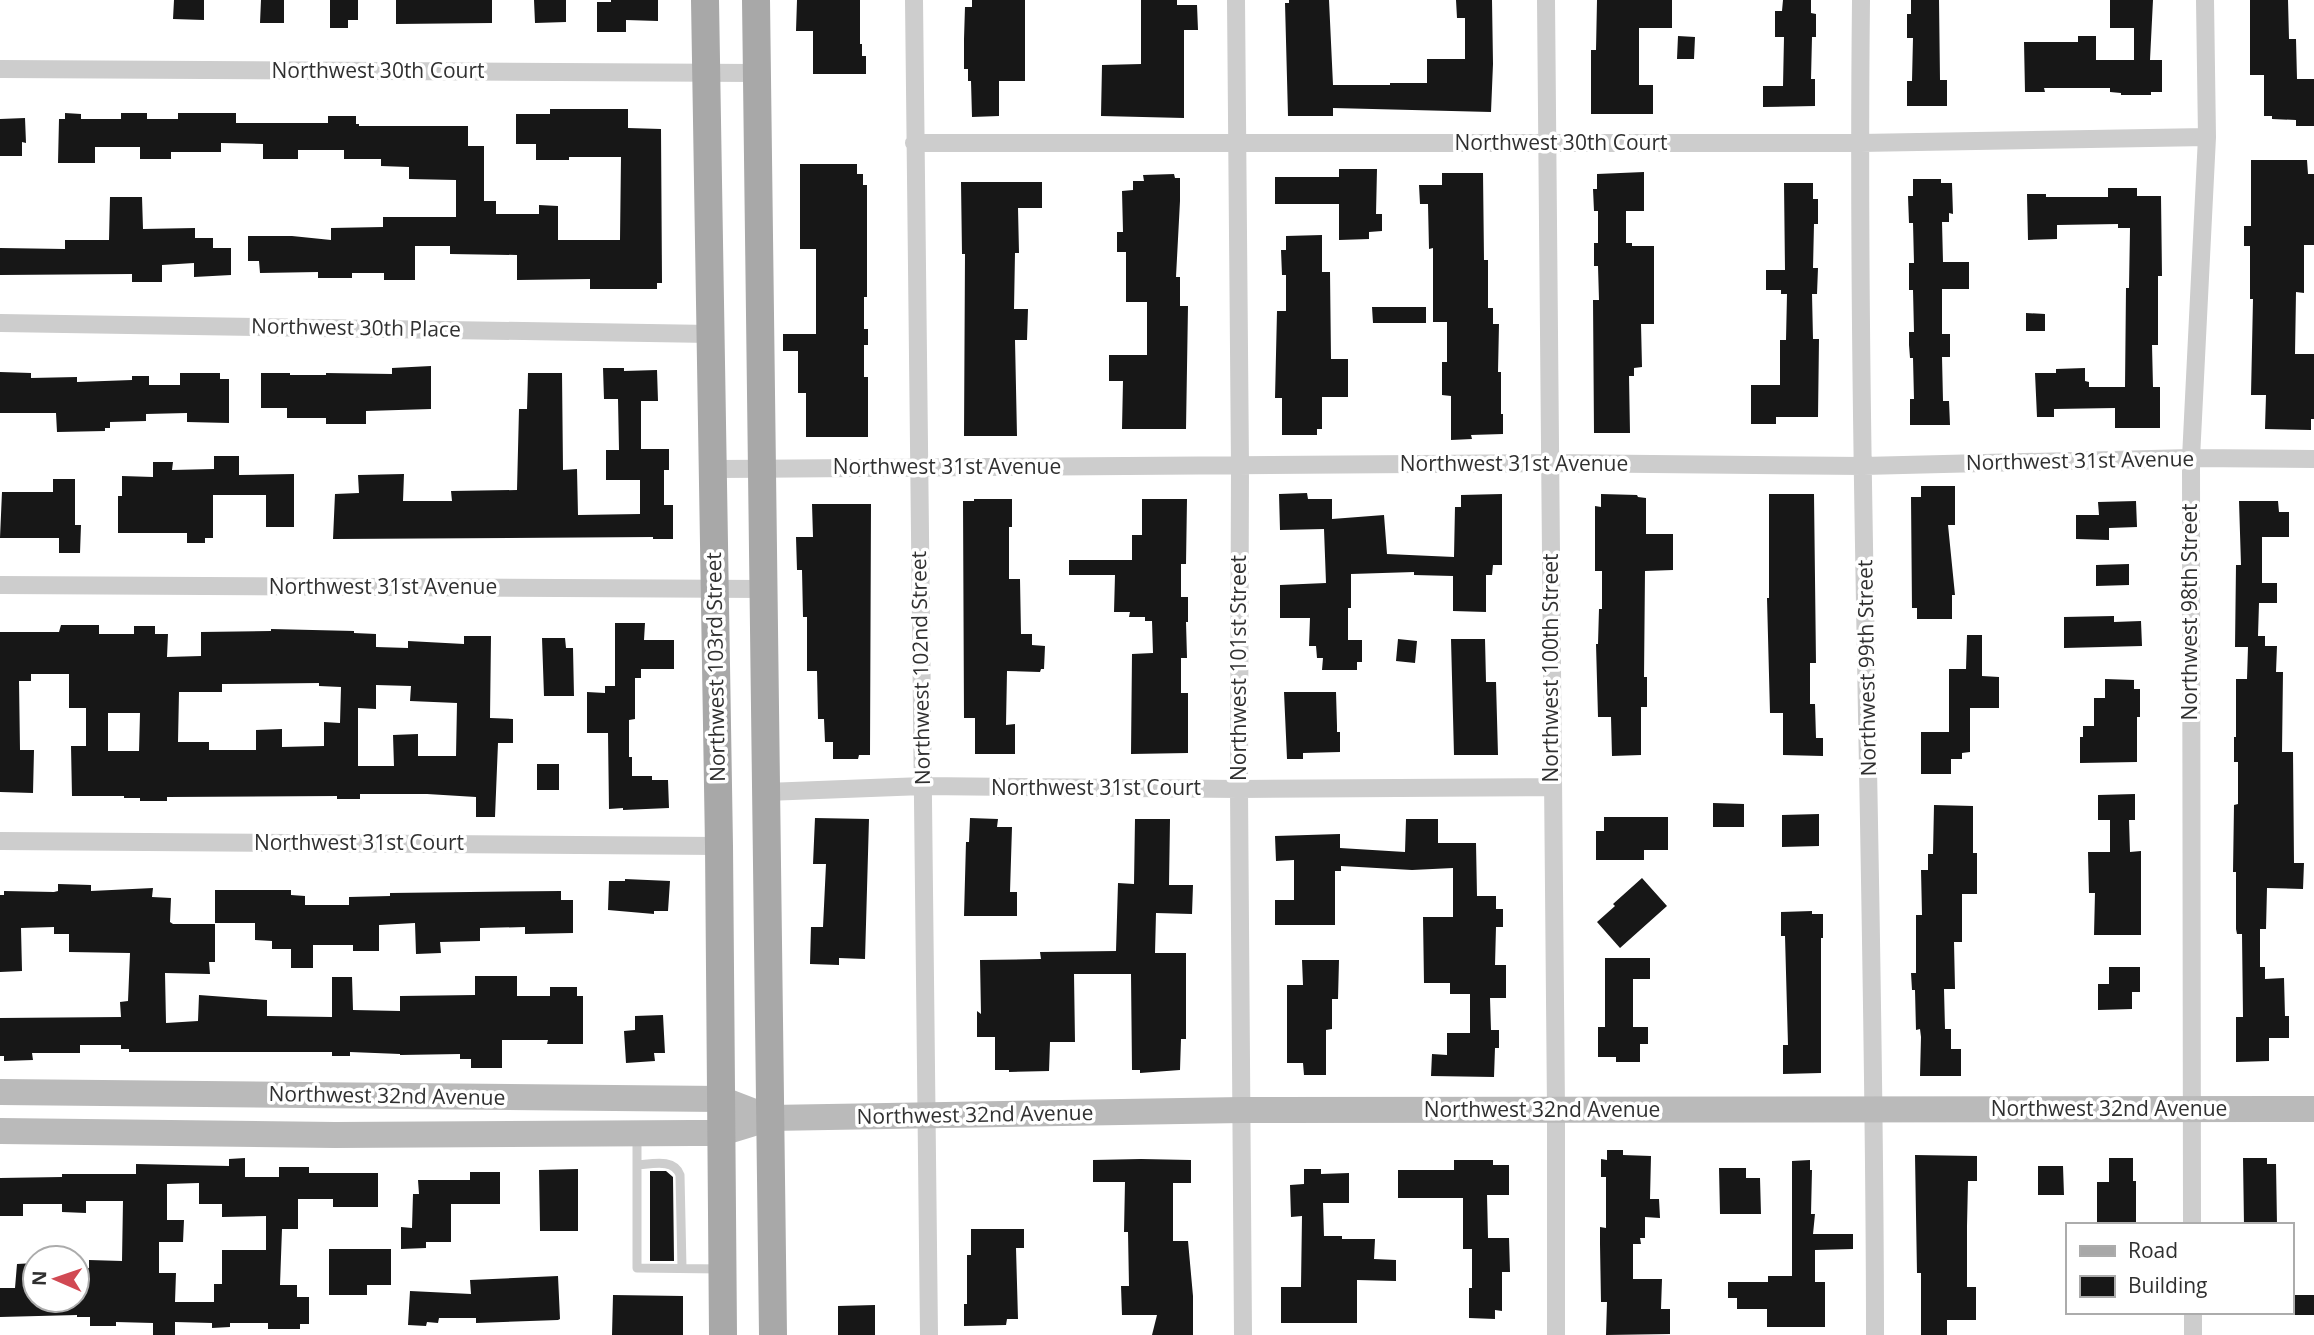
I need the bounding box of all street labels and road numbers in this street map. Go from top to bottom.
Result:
street label: Northwest 30th Court [271,56,485,84]
street label: Northwest 30th Court [1454,128,1668,156]
street label: Northwest 30th Place [251,311,461,343]
street label: Northwest 31st Avenue [1966,444,2194,476]
street label: Northwest 31st Avenue [1400,449,1628,477]
street label: Northwest 31st Avenue [833,452,1061,480]
street label: Northwest 98th Street [2175,504,2203,720]
street label: Northwest 102nd Street [904,551,936,785]
street label: Northwest 103rd Street [699,552,731,782]
street label: Northwest 100th Street [1536,554,1564,782]
street label: Northwest 101st Street [1224,555,1252,781]
street label: Northwest 99th Street [1850,559,1882,777]
street label: Northwest 31st Avenue [269,572,497,600]
street label: Northwest 31st Court [991,773,1201,801]
street label: Northwest 31st Court [254,828,464,856]
street label: Northwest 32nd Avenue [268,1079,506,1111]
street label: Northwest 32nd Avenue [1991,1094,2227,1122]
street label: Northwest 32nd Avenue [1424,1095,1660,1123]
street label: Northwest 32nd Avenue [856,1098,1094,1130]

